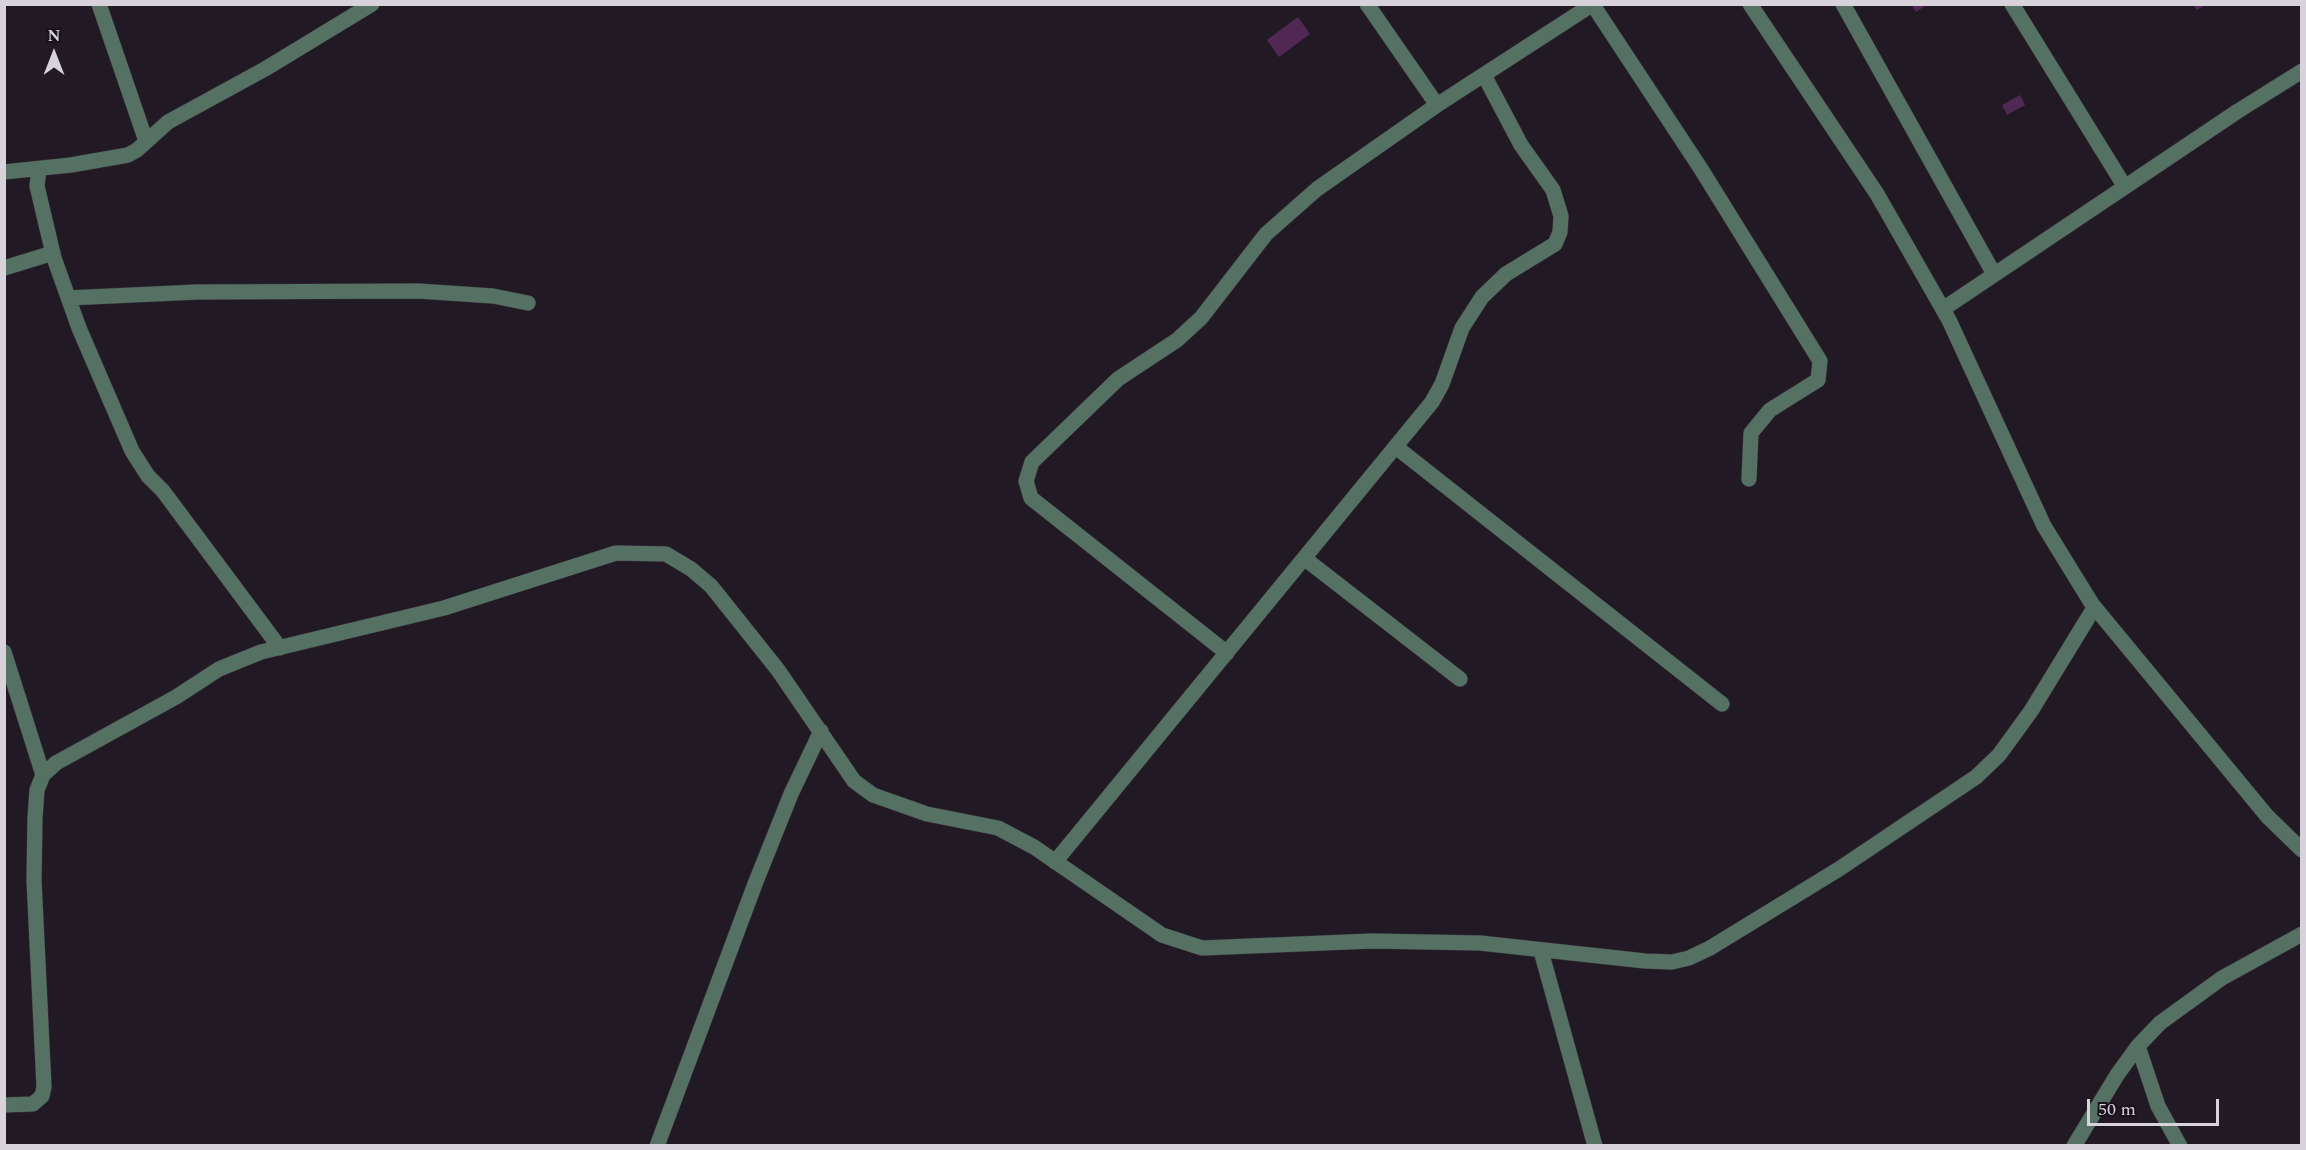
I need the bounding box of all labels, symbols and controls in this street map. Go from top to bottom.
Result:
north arrow [24,24,84,84]
text: N [47,24,61,48]
scale bar [2090,1087,2222,1125]
text: 50 m [2098,1096,2136,1123]

